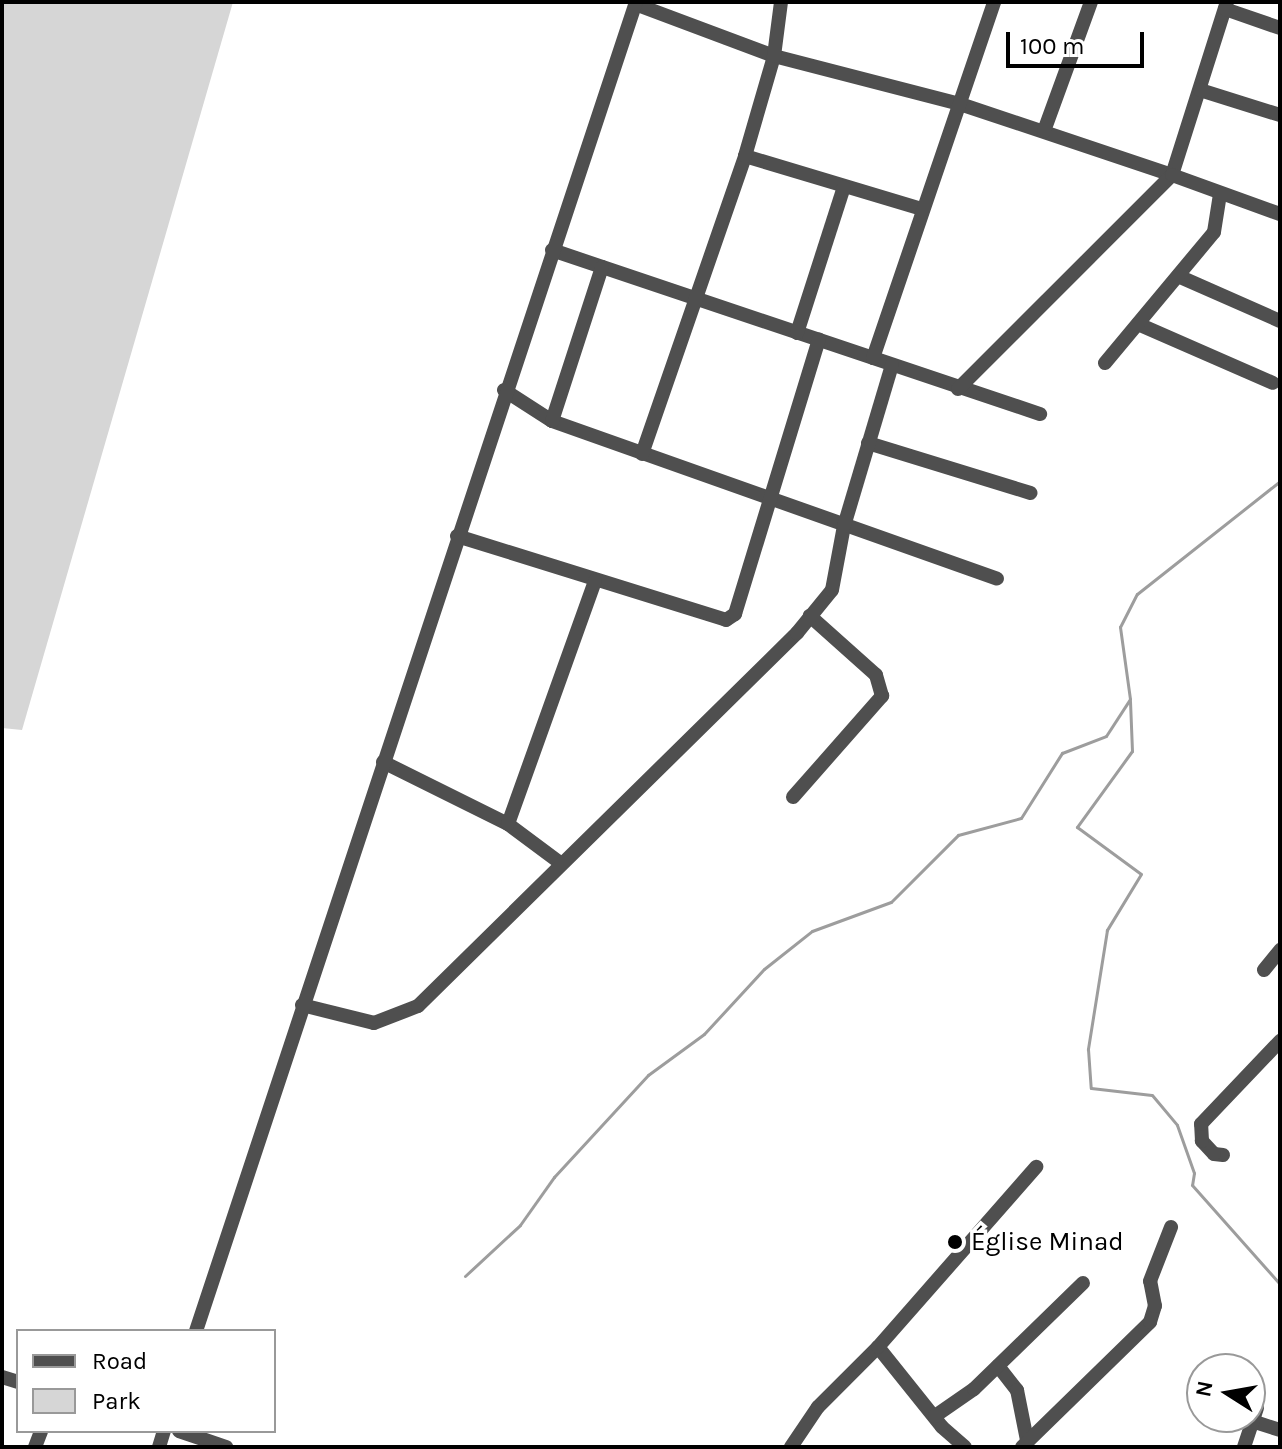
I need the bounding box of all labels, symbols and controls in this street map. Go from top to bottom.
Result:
scale bar [1010,16,1148,66]
text: 100 m [1020,32,1085,60]
place label: Église Minad [971,1226,1124,1258]
marker: Église Minad [946,1233,964,1251]
legend [16,1329,276,1433]
text: Road [92,1347,147,1375]
north arrow [1186,1353,1266,1433]
text: N [1190,1379,1219,1399]
text: Park [92,1387,141,1415]

